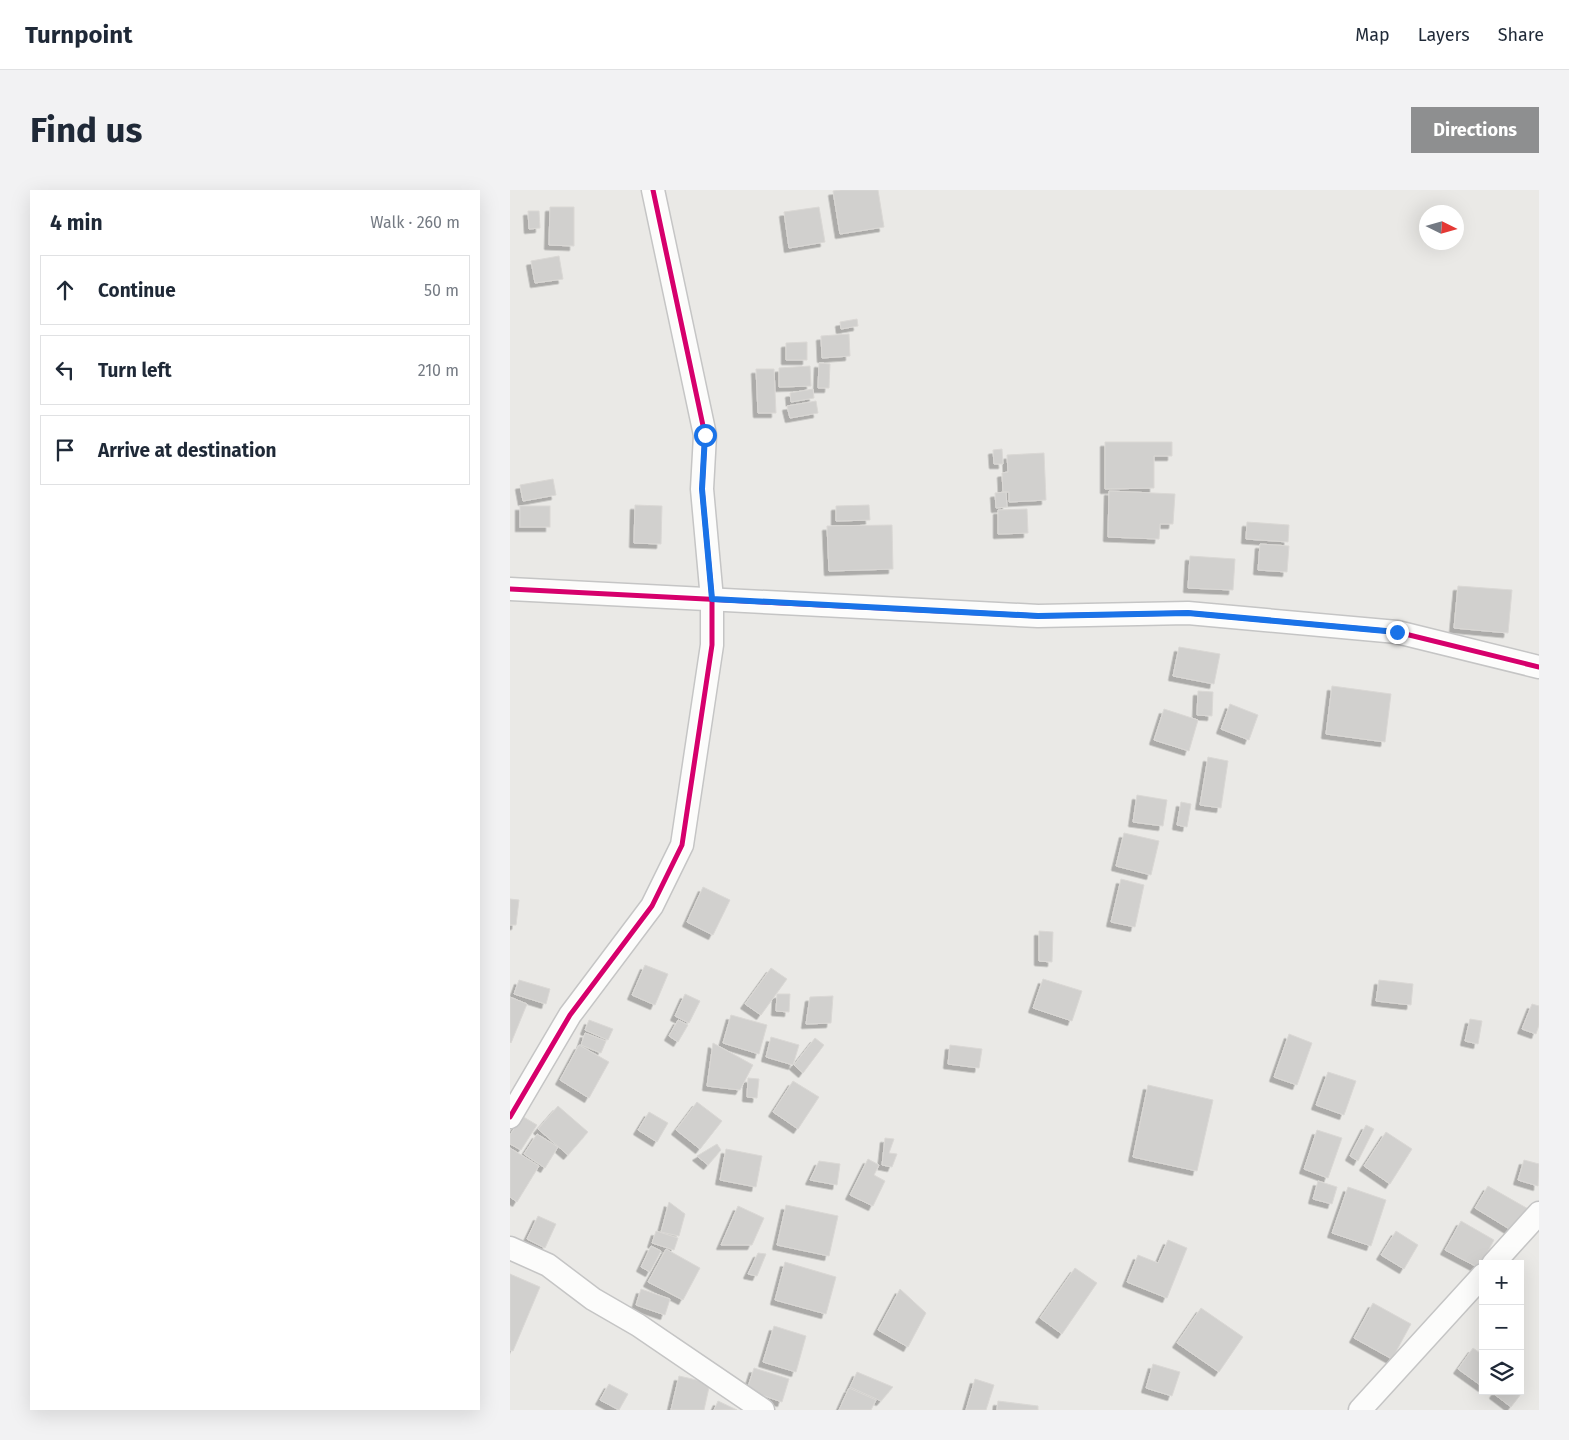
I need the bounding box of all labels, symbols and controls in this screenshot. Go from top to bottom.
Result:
text: Turnpoint [25,21,132,49]
text: Map [1355,24,1390,46]
text: Layers [1418,24,1470,46]
text: Share [1498,24,1544,46]
button: Directions [1411,107,1539,153]
text: Find us [30,109,142,151]
north arrow [1419,205,1464,250]
text: 4 min [50,210,103,236]
text: Walk · 260 m [370,213,460,232]
icon: ahead [51,276,79,304]
text: Continue [98,279,176,302]
text: 50 m [424,281,459,300]
icon: left [51,356,79,384]
text: Turn left [98,359,172,382]
text: 210 m [418,361,459,380]
route start [694,424,717,447]
icon: arrive [51,436,79,464]
text: Arrive at destination [98,439,277,462]
route end [1386,621,1409,644]
map controls [1479,1260,1524,1395]
button: + [1479,1260,1524,1305]
button: − [1479,1305,1524,1350]
button: layers [1479,1350,1524,1395]

